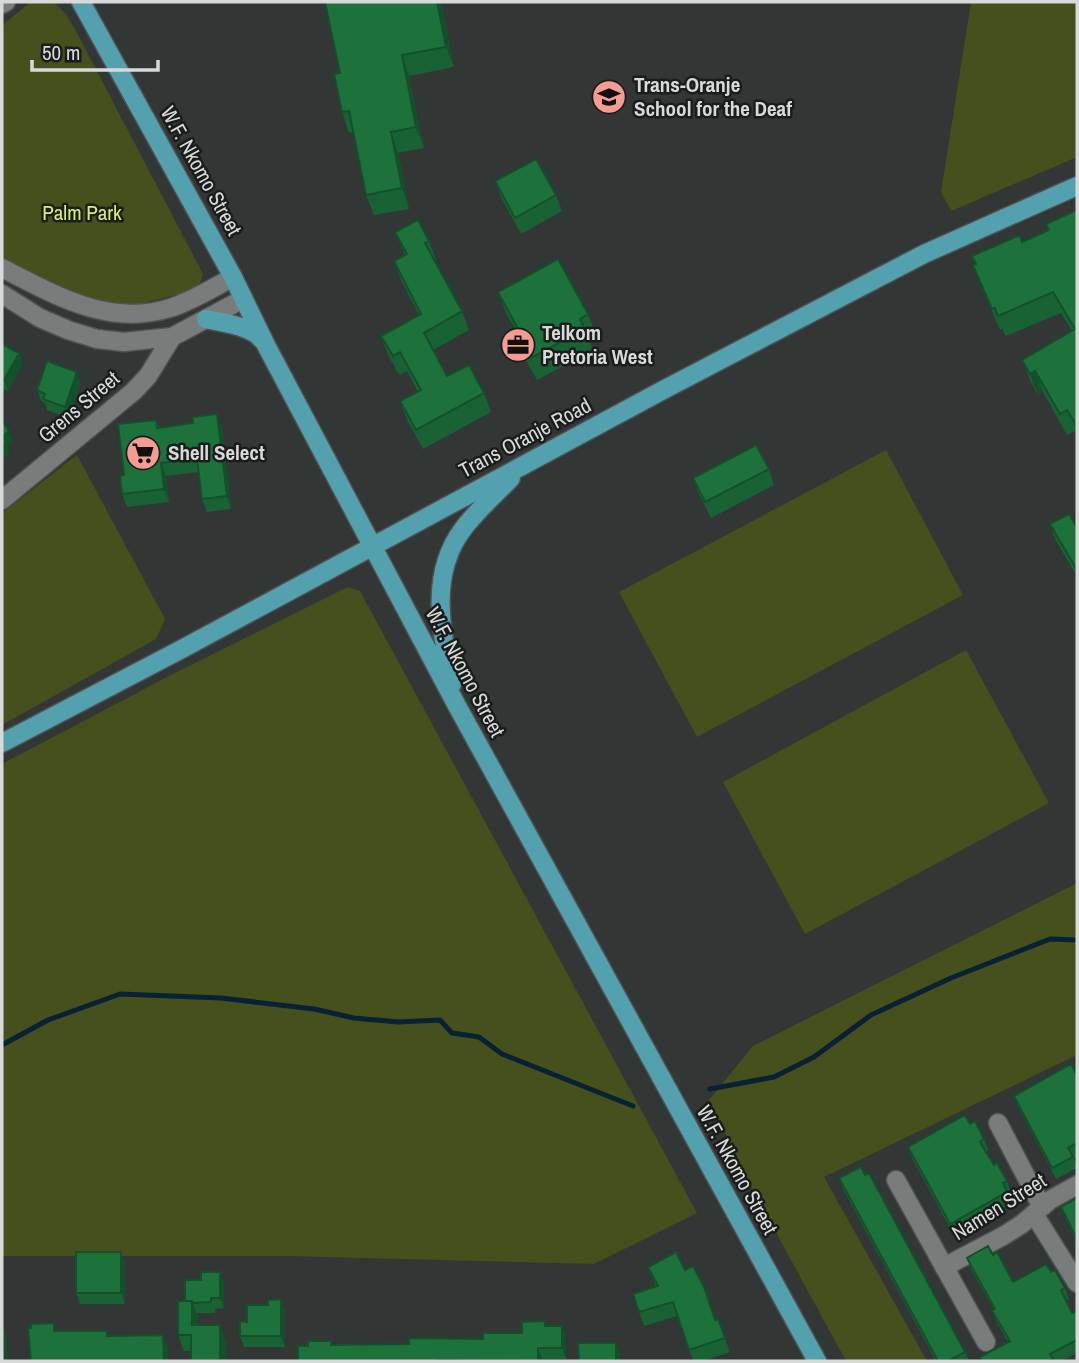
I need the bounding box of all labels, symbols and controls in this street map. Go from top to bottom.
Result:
scale bar [32,28,158,72]
text: 50 m [42,38,80,67]
place label: Trans-Oranje School for the Deaf [634,70,792,123]
school or university icon: Trans-Oranje School for the Deaf [590,78,628,116]
street label: W.F. Nkomo Street [154,101,249,241]
park label: Palm Park [42,198,122,227]
place label: Telkom Pretoria West [542,318,653,371]
office icon: Telkom Pretoria West [499,326,537,364]
street label: Grens Street [32,364,126,449]
street label: Trans Oranje Road [454,391,596,485]
supermarket icon: Shell Select [124,434,162,472]
place label: Shell Select [168,438,265,467]
street label: W.F. Nkomo Street [419,602,512,742]
street label: W.F. Nkomo Street [690,1100,785,1240]
street label: Namen Street [946,1166,1052,1247]

